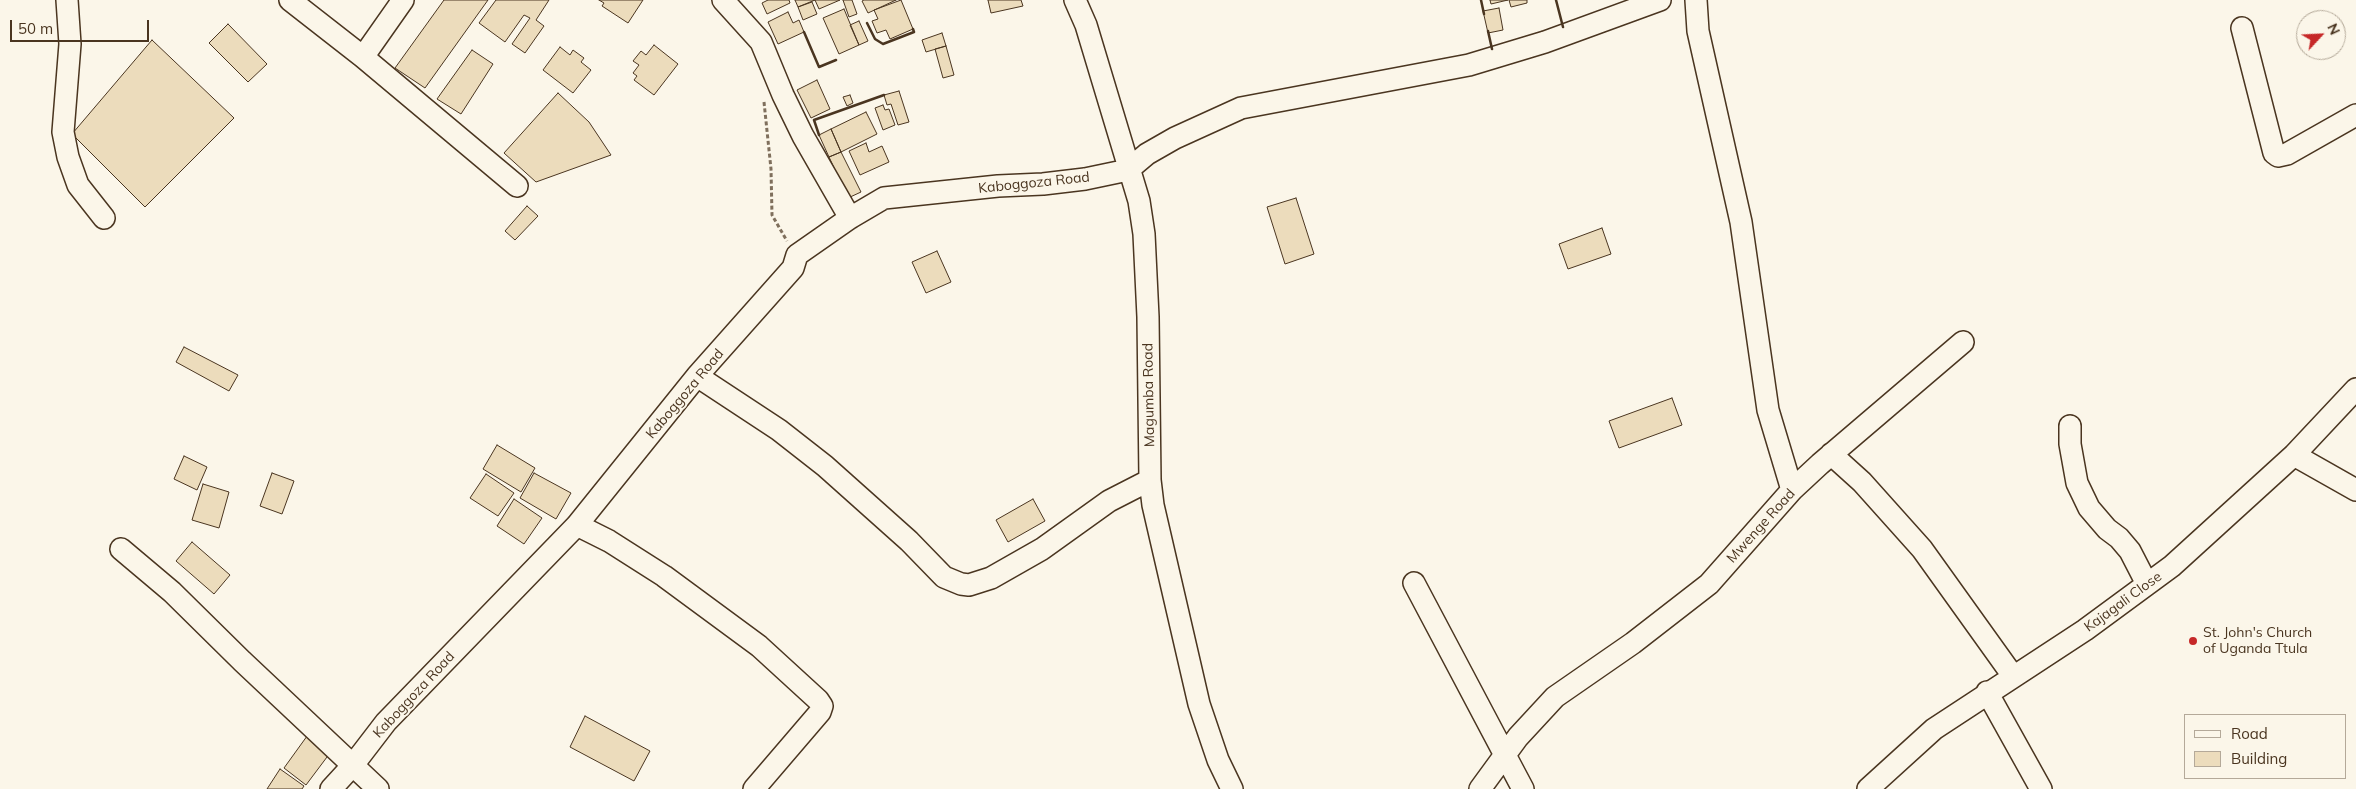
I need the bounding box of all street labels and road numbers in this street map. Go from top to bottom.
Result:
street label: Kaboggoza Road [977,169,1091,197]
street label: Magumba Road [1140,343,1158,447]
street label: Kaboggoza Road [643,346,727,442]
street label: Mwenge Road [1723,485,1799,567]
street label: Kajagali Close [2081,568,2165,636]
street label: Kaboggoza Road [370,648,458,742]

